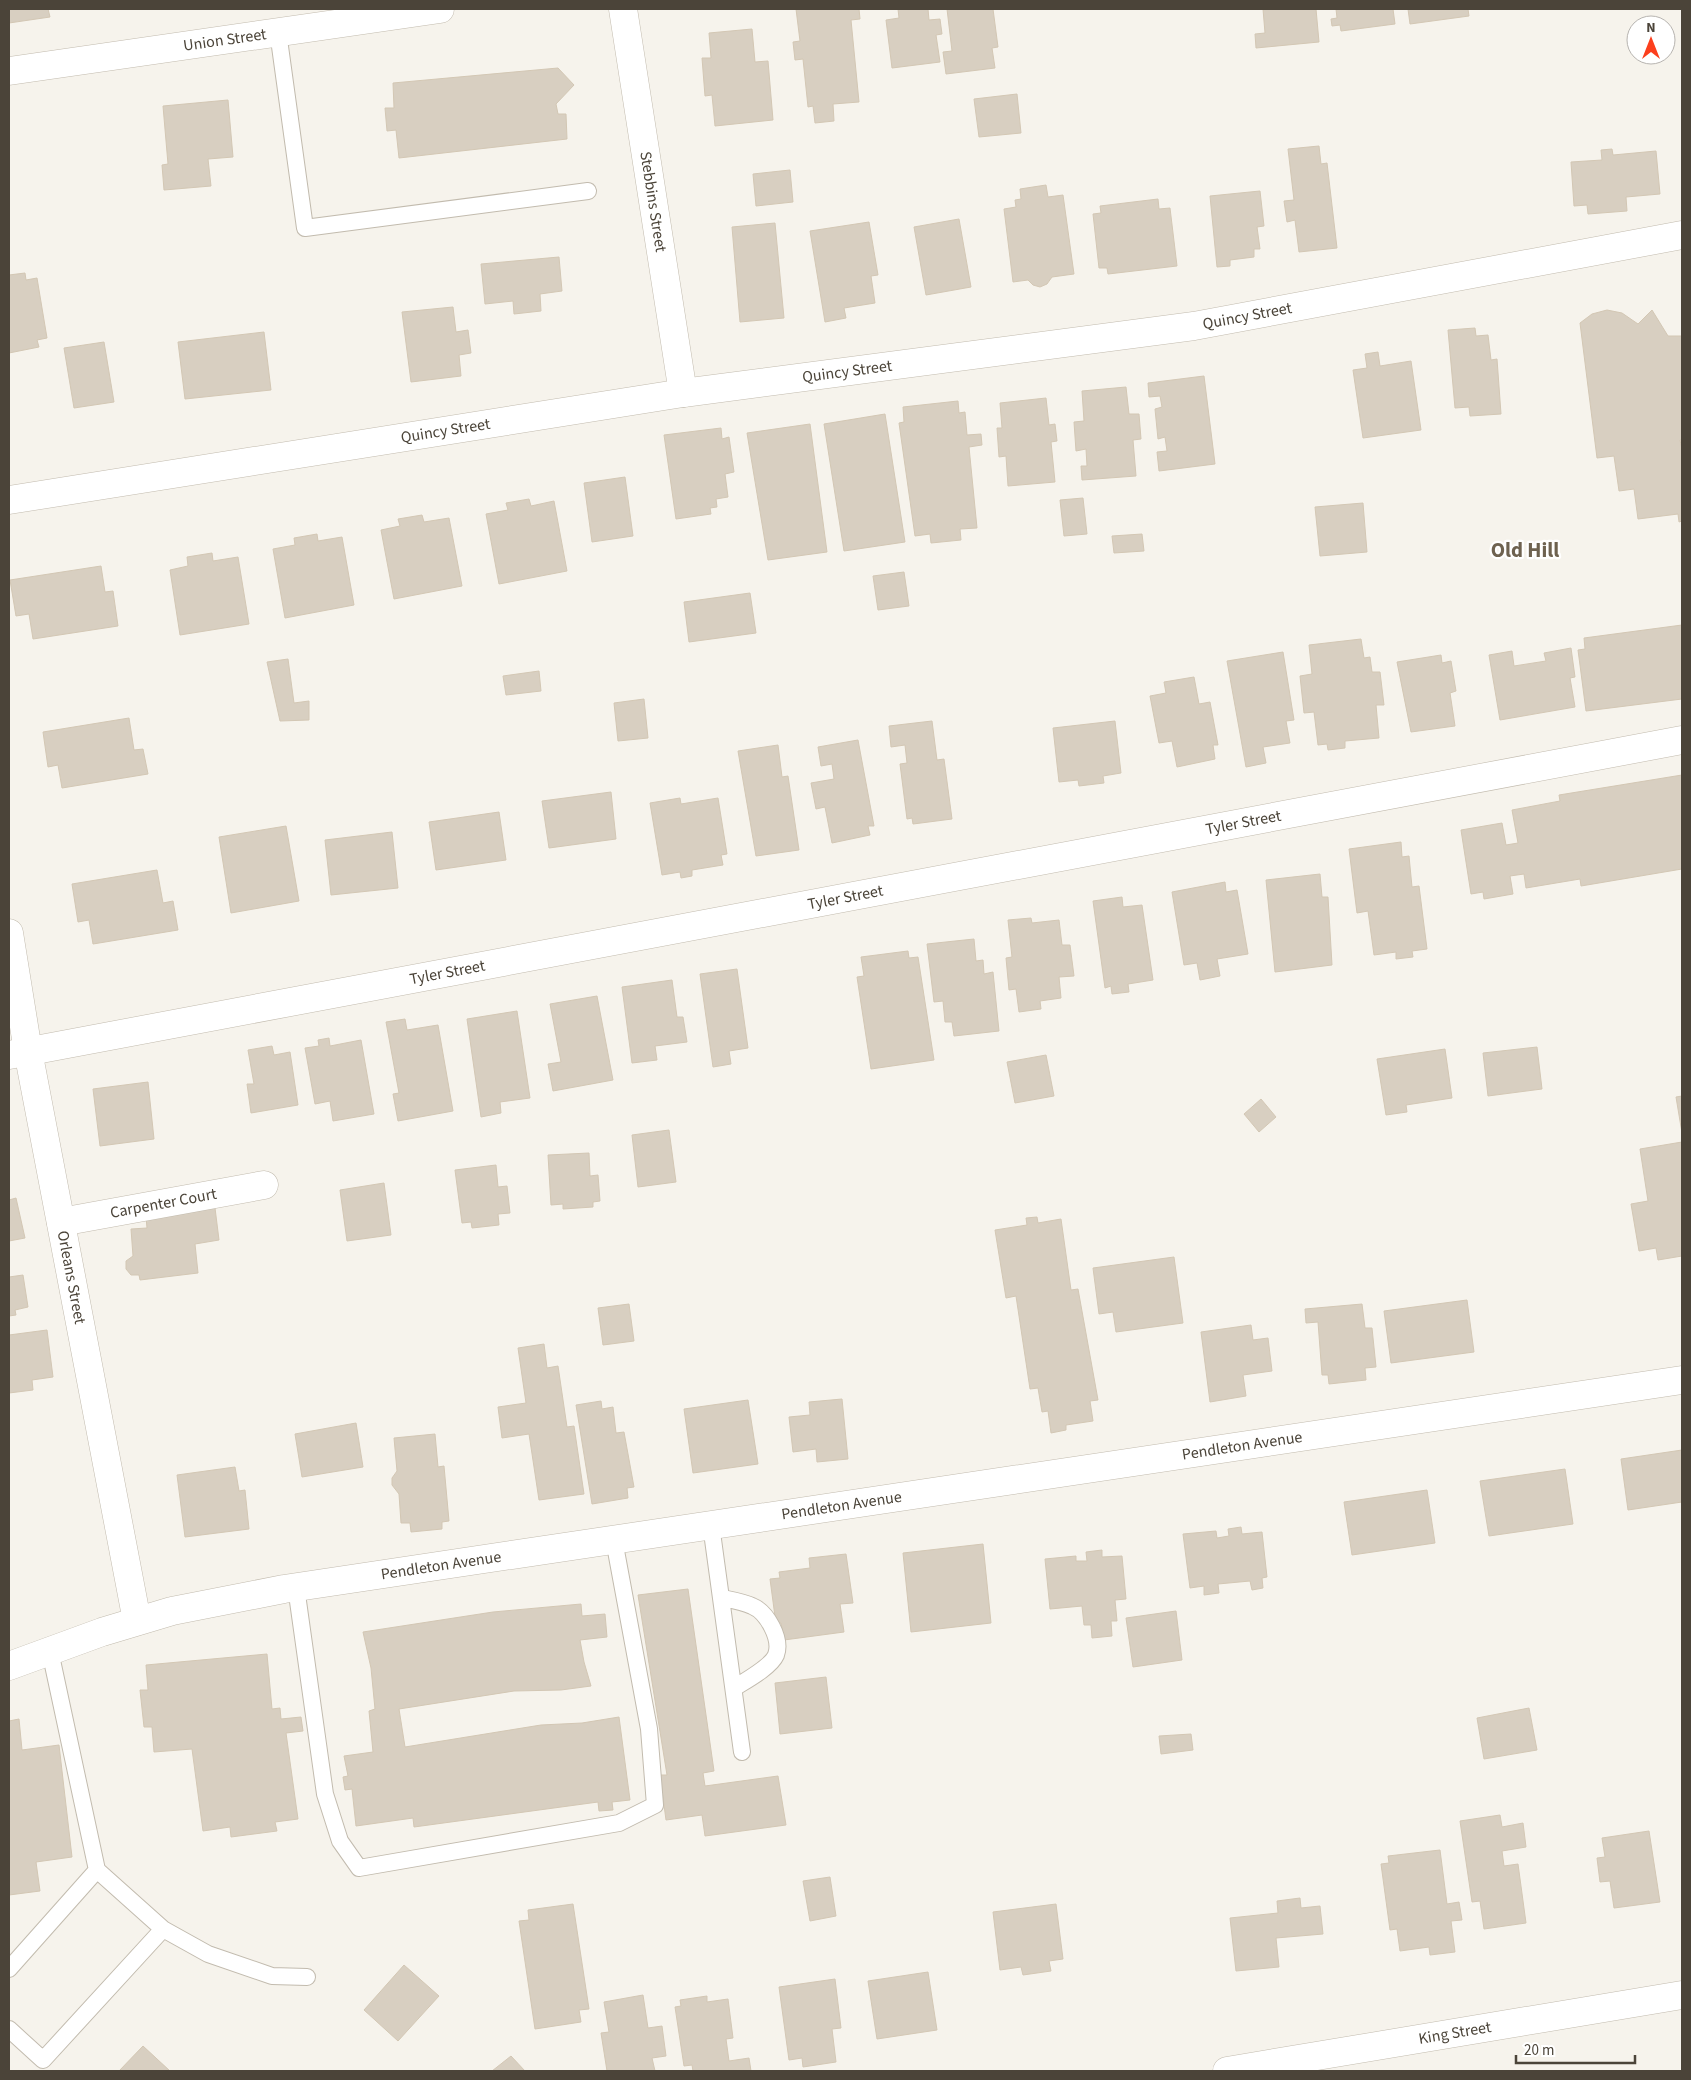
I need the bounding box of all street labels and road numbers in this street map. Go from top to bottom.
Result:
street label: Union Street [182,23,268,57]
street label: Stebbins Street [634,150,672,254]
street label: Quincy Street [1201,297,1294,335]
street label: Quincy Street [801,355,894,388]
street label: Quincy Street [399,413,492,449]
street label: Tyler Street [1204,805,1283,840]
street label: Tyler Street [806,880,885,915]
street label: Tyler Street [408,954,487,990]
street label: Carpenter Court [108,1183,219,1224]
street label: Orleans Street [52,1229,91,1327]
street label: Pendleton Avenue [1180,1426,1304,1466]
street label: Pendleton Avenue [780,1486,903,1525]
street label: Pendleton Avenue [379,1546,503,1585]
street label: King Street [1417,2016,1493,2050]

